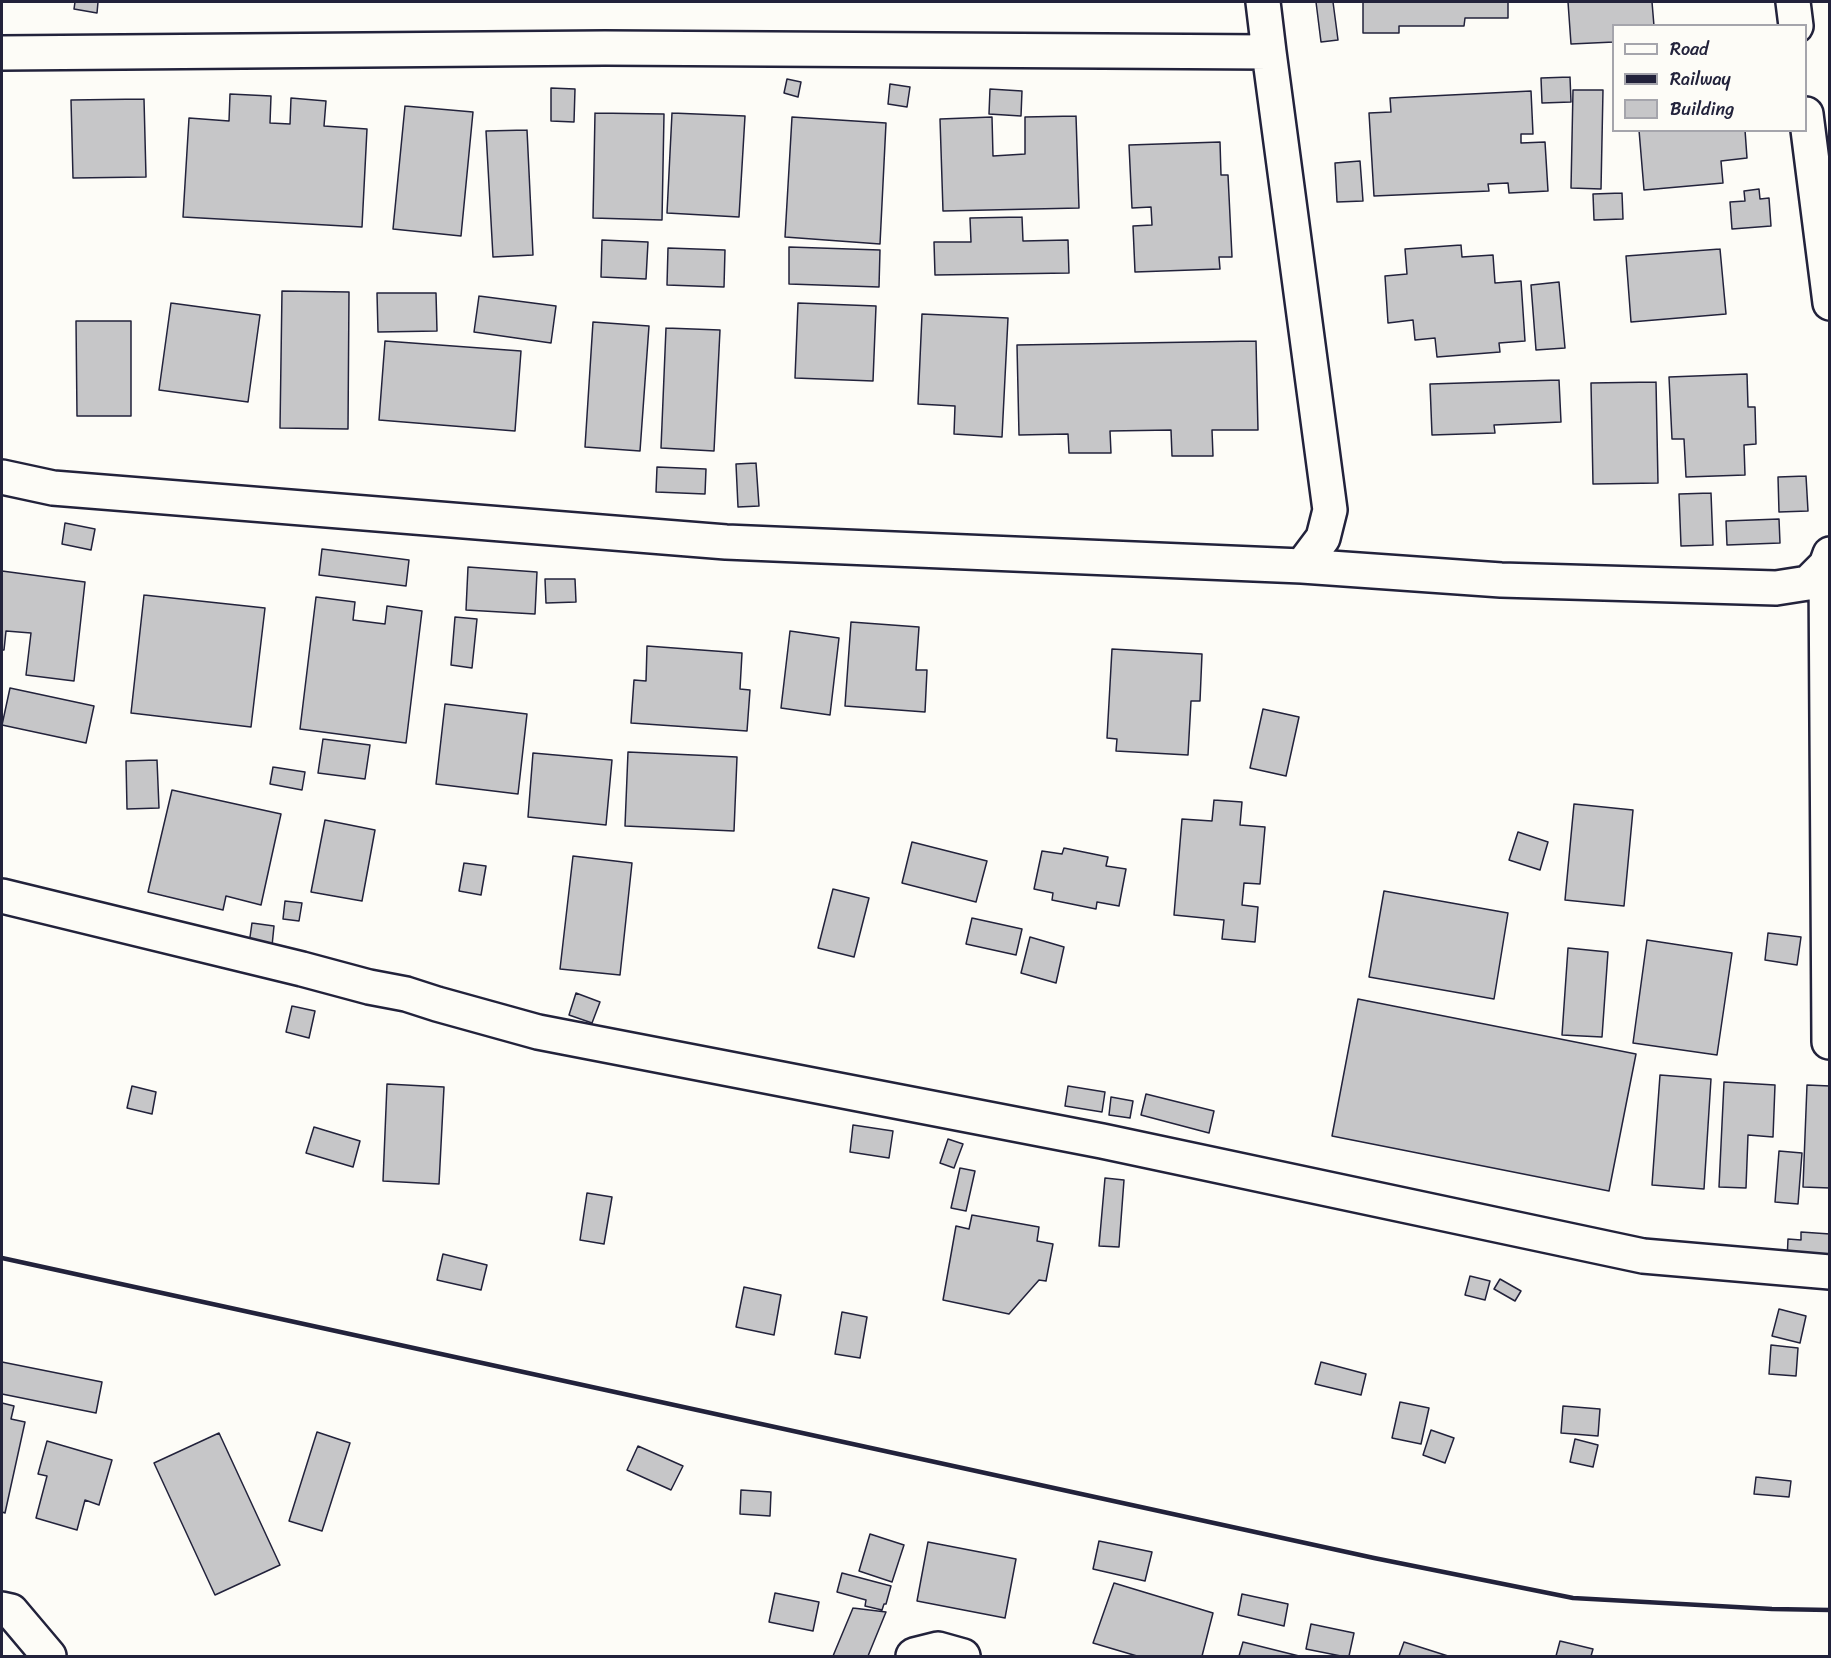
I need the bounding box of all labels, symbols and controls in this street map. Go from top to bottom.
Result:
legend [1612,24,1807,132]
text: Road [1670,33,1709,65]
text: Railway [1670,63,1731,95]
text: Building [1670,93,1734,125]

